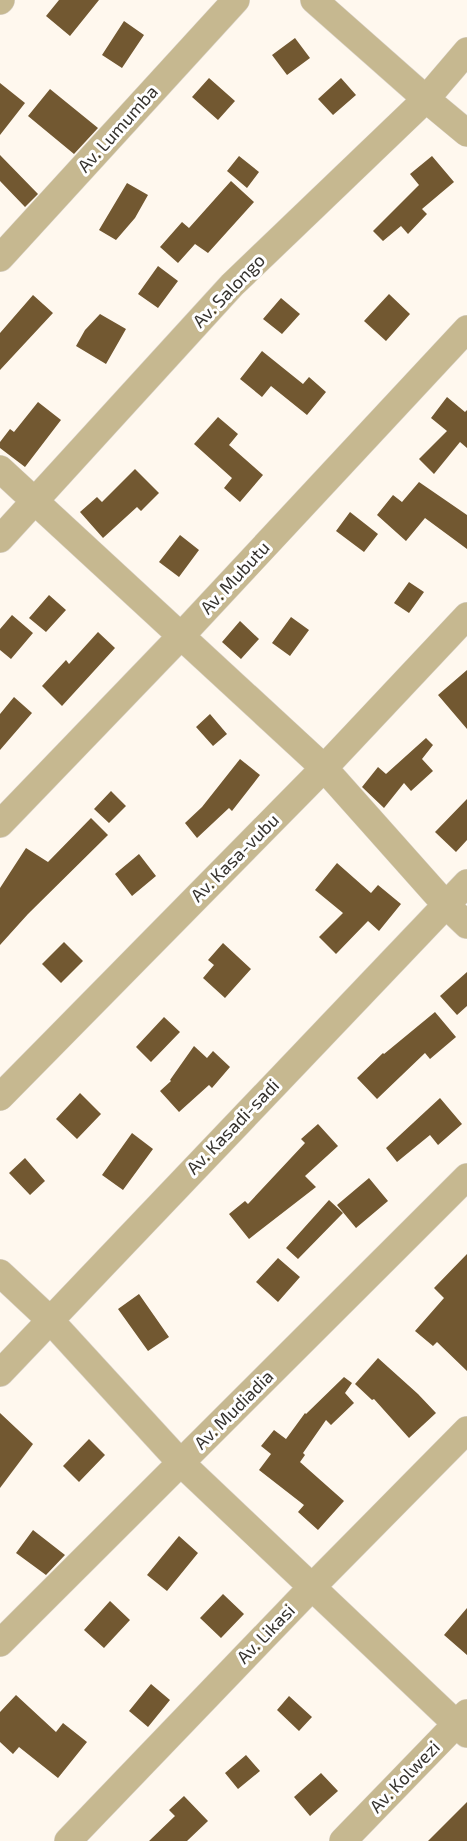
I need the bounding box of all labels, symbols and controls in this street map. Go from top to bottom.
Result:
street label: Av. Lumumba [72,80,162,176]
street label: Av. Salongo [188,249,269,332]
street label: Av. Mubutu [195,536,274,618]
street label: Av. Kasa-vubu [186,809,283,906]
street label: Av. Kasadi-sadi [181,1074,283,1179]
street label: Av. Mudiadia [189,1365,278,1454]
street label: Av. Likasi [232,1599,299,1668]
street label: Av. Kolwezi [365,1736,444,1817]

